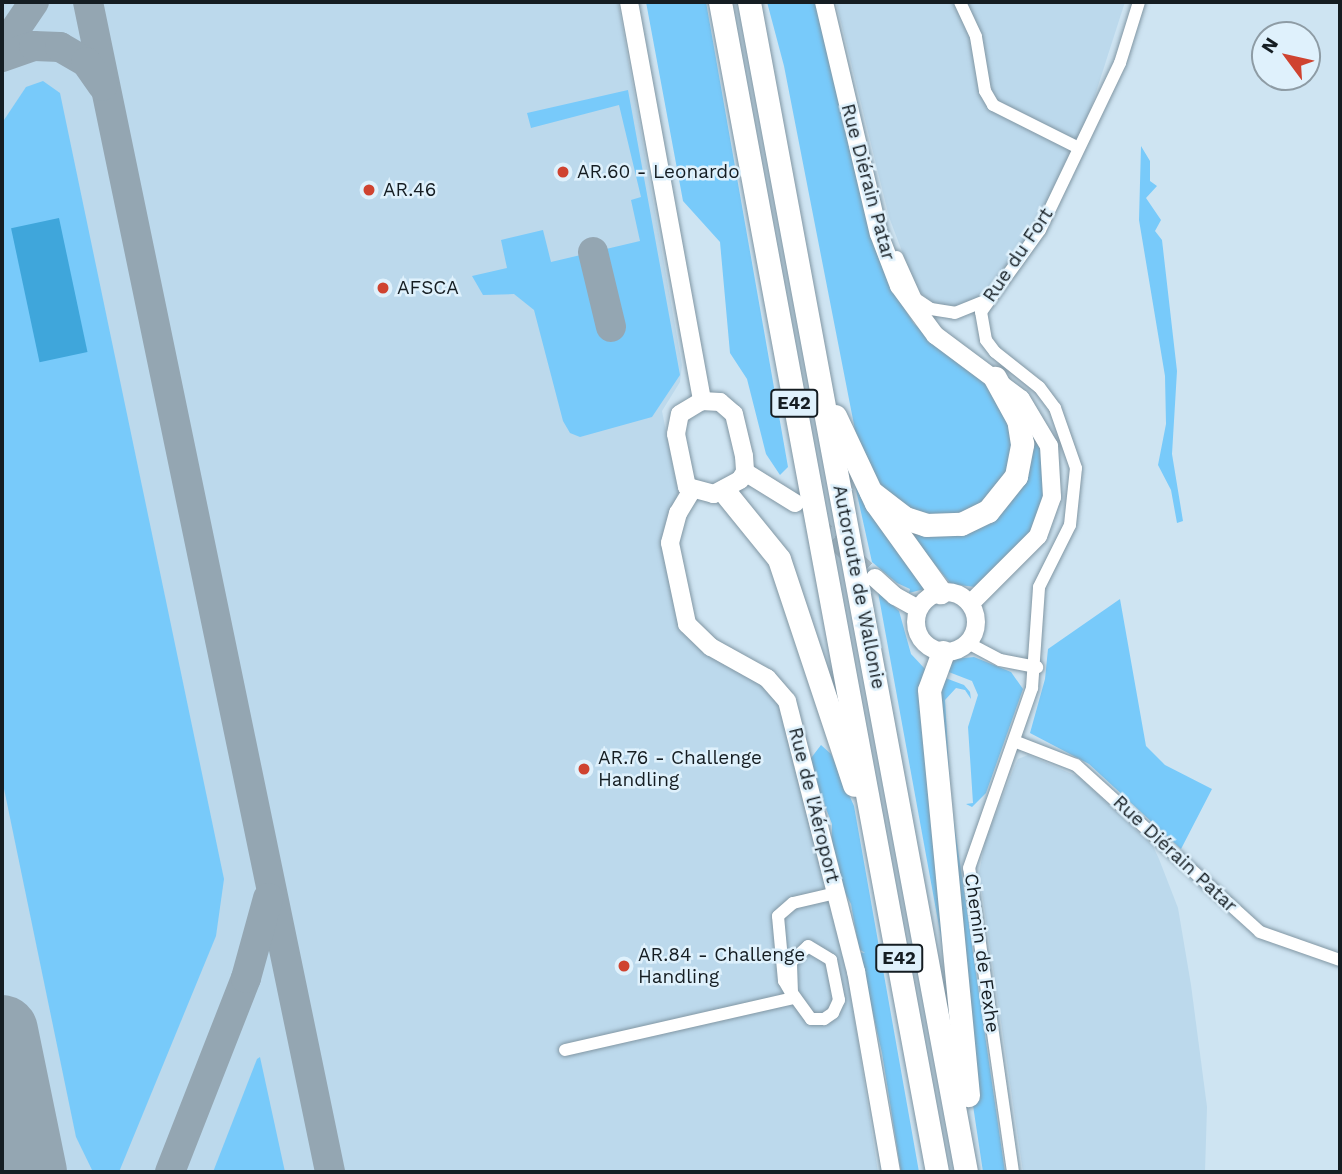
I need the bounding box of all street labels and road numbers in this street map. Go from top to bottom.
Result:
street label: Rue Diérain Patar [836,101,900,263]
street label: Rue du Fort [978,204,1058,306]
road number: E42 [770,388,818,418]
street label: Autoroute de Wallonie [828,483,890,691]
street label: Rue de l'Aéroport [784,725,844,885]
street label: Rue Diérain Patar [1108,791,1242,917]
street label: Chemin de Fexhe [960,872,1004,1034]
road number: E42 [874,944,923,973]

